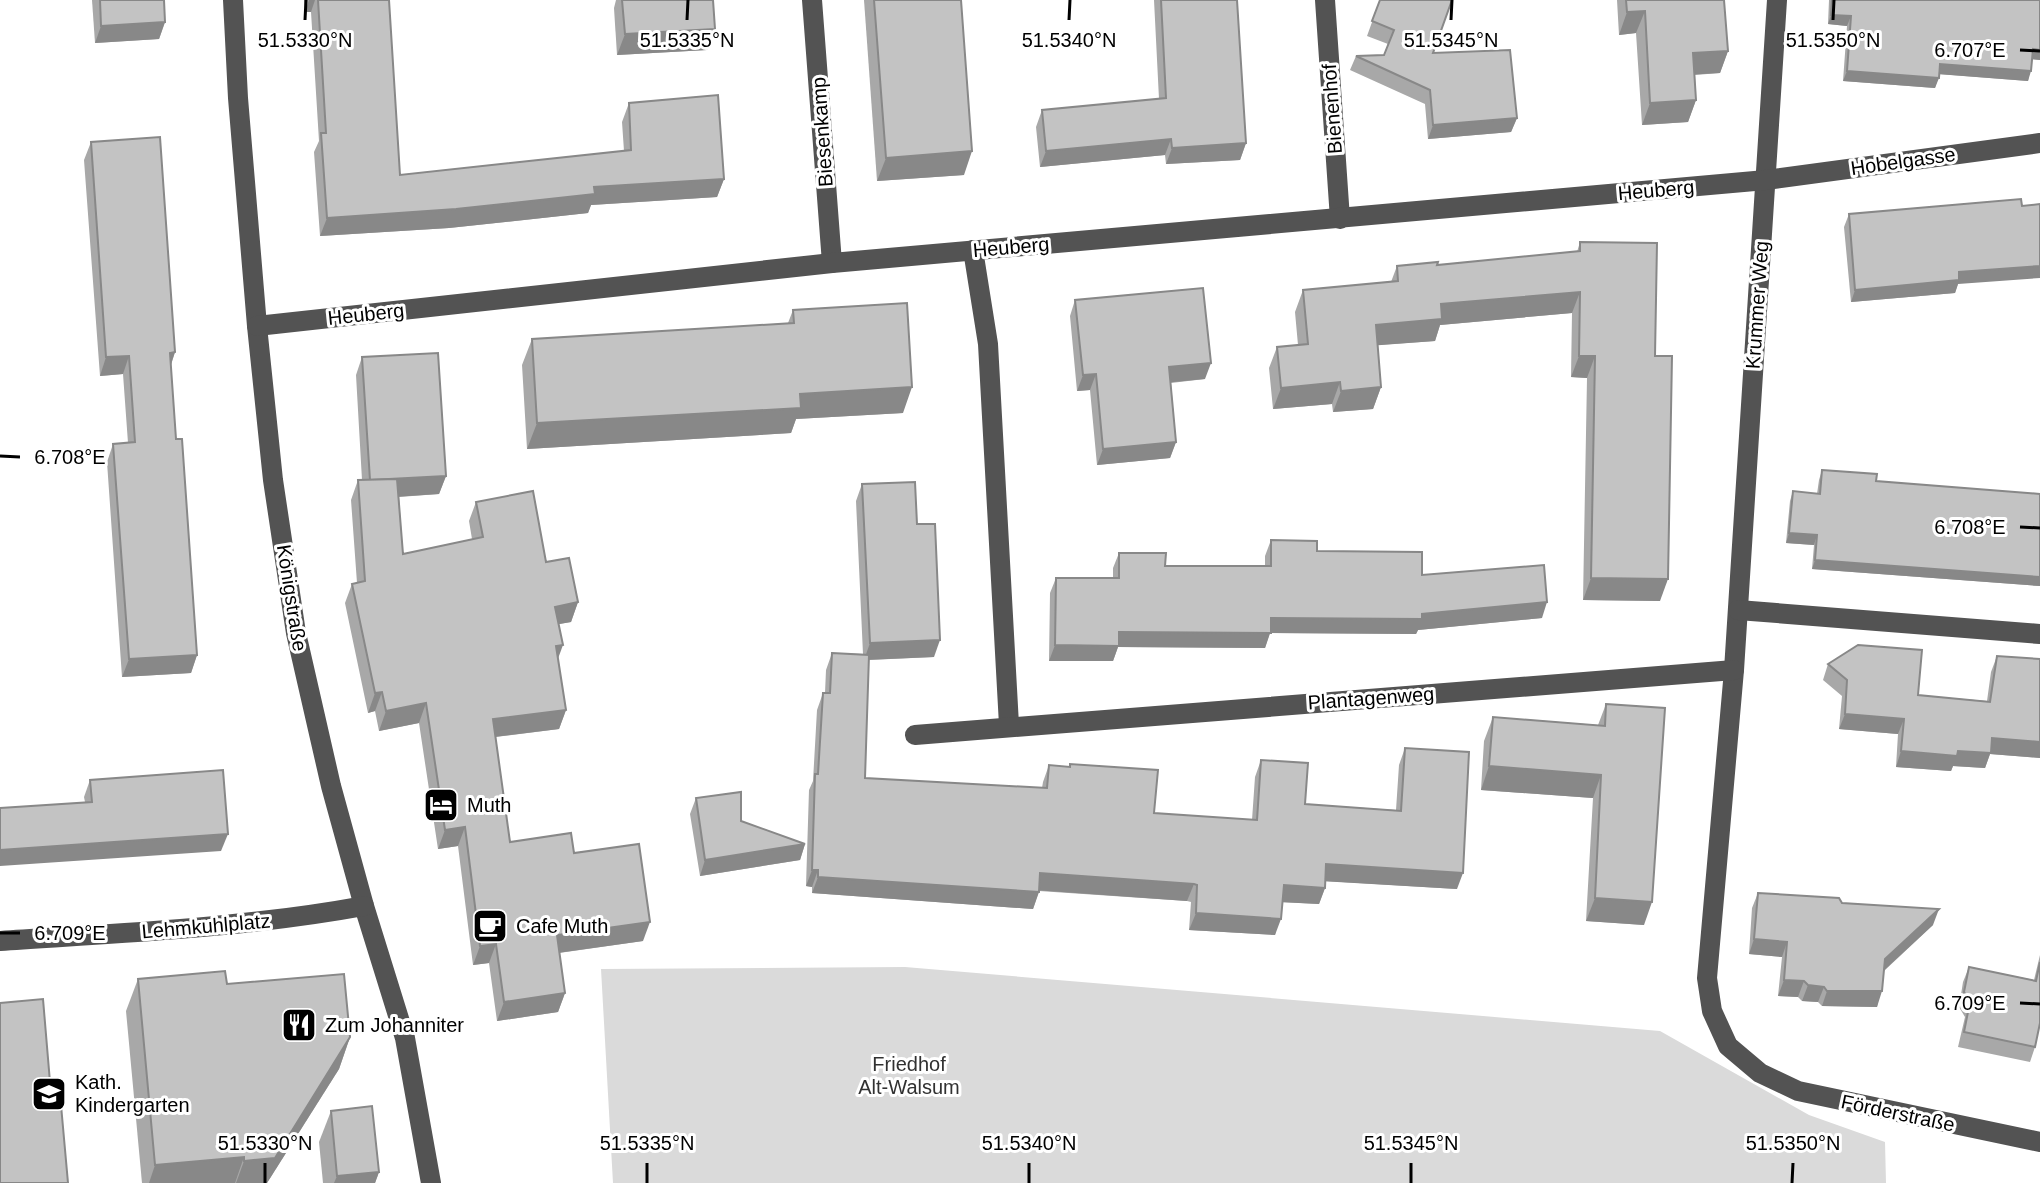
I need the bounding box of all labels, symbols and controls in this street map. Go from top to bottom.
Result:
text: 51.5330°N [258,29,352,51]
text: 51.5335°N [640,29,734,51]
text: 51.5340°N [1022,29,1116,51]
text: 51.5345°N [1404,29,1498,51]
text: 51.5350°N [1786,29,1880,51]
text: 6.707°E [1934,39,2006,61]
street label: Bienenhof [1318,63,1346,155]
street label: Biesenkamp [807,76,837,188]
street label: Hobelgasse [1849,143,1957,179]
street label: Heuberg [1617,176,1695,204]
street label: Heuberg [972,233,1050,261]
street label: Krummer Weg [1742,240,1772,370]
street label: Heuberg [327,299,405,329]
text: 6.708°E [34,446,106,468]
text: 6.708°E [1934,516,2006,538]
street label: Königstraße [273,543,311,653]
street label: Plantagenweg [1307,683,1435,713]
hotel icon: Muth [422,786,460,824]
place label: Muth [467,794,511,816]
cafe icon: Cafe Muth [471,907,509,945]
street label: Lehmkuhlplatz [141,909,271,943]
place label: Cafe Muth [516,915,608,937]
text: 6.709°E [34,922,106,944]
text: 6.709°E [1934,992,2006,1014]
restaurant icon: Zum Johanniter [280,1006,318,1044]
place label: Zum Johanniter [325,1014,464,1036]
park label: Friedhof Alt-Walsum [858,1053,960,1098]
place label: Kath. Kindergarten [75,1071,190,1116]
school or university icon: Kath. Kindergarten [30,1075,68,1113]
street label: Förderstraße [1839,1090,1957,1136]
text: 51.5330°N [218,1132,312,1154]
text: 51.5335°N [600,1132,694,1154]
text: 51.5340°N [982,1132,1076,1154]
text: 51.5345°N [1364,1132,1458,1154]
text: 51.5350°N [1746,1132,1840,1154]

